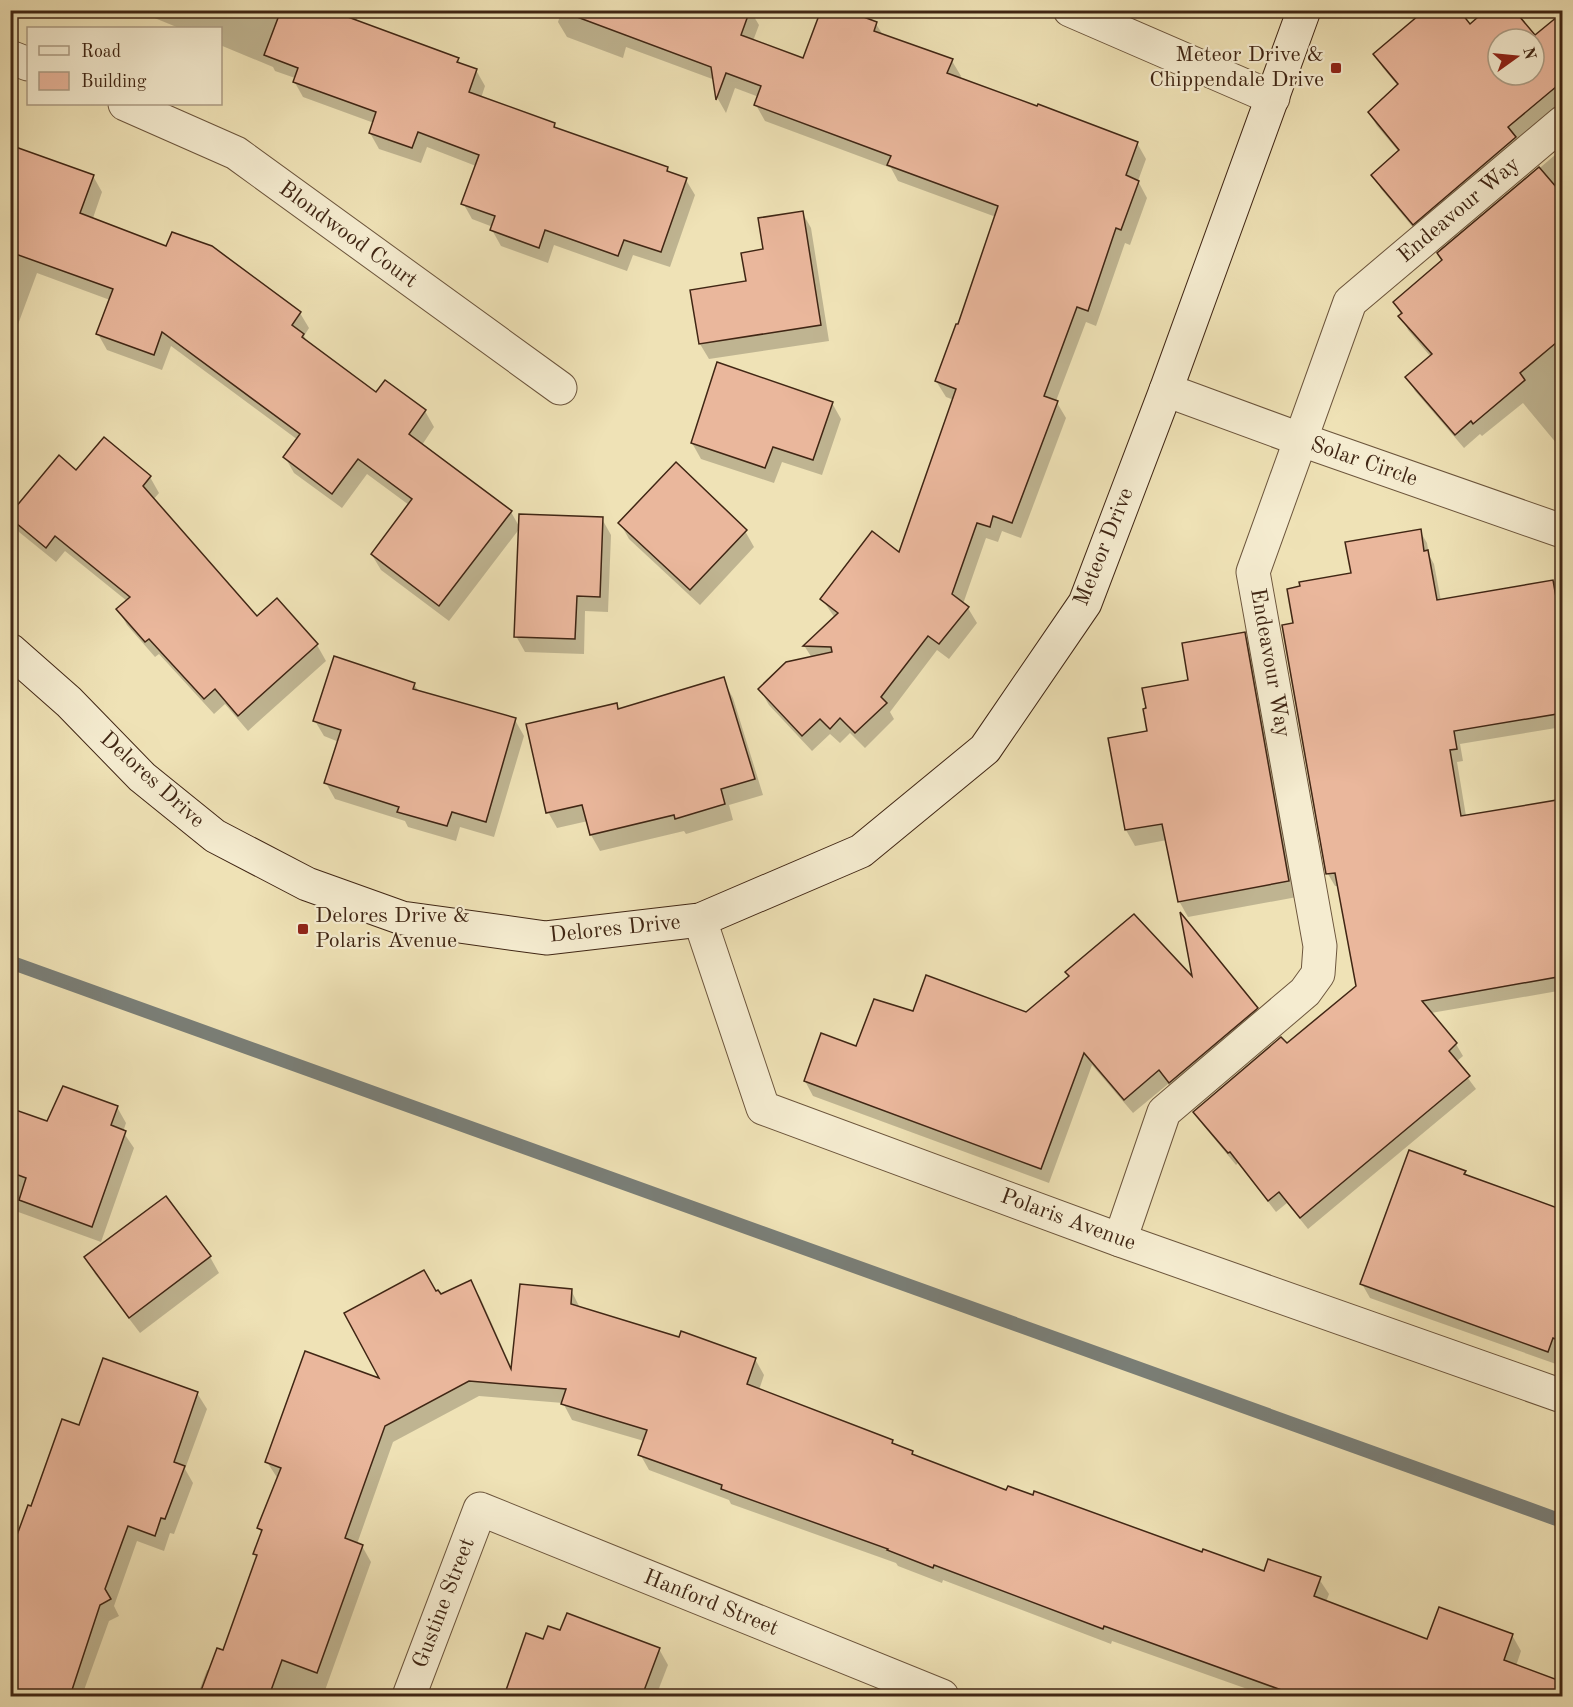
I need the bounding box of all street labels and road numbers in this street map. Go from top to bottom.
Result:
street label: Endeavour Way [1394,153,1524,267]
street label: Blondwood Court [275,178,421,292]
street label: Solar Circle [1308,433,1420,491]
street label: Meteor Drive [1070,485,1138,609]
street label: Endeavour Way [1246,587,1294,740]
street label: Delores Drive [96,728,208,832]
street label: Delores Drive [548,911,682,947]
street label: Polaris Avenue [997,1185,1139,1255]
street label: Gustine Street [409,1535,479,1671]
street label: Hanford Street [640,1566,782,1640]

